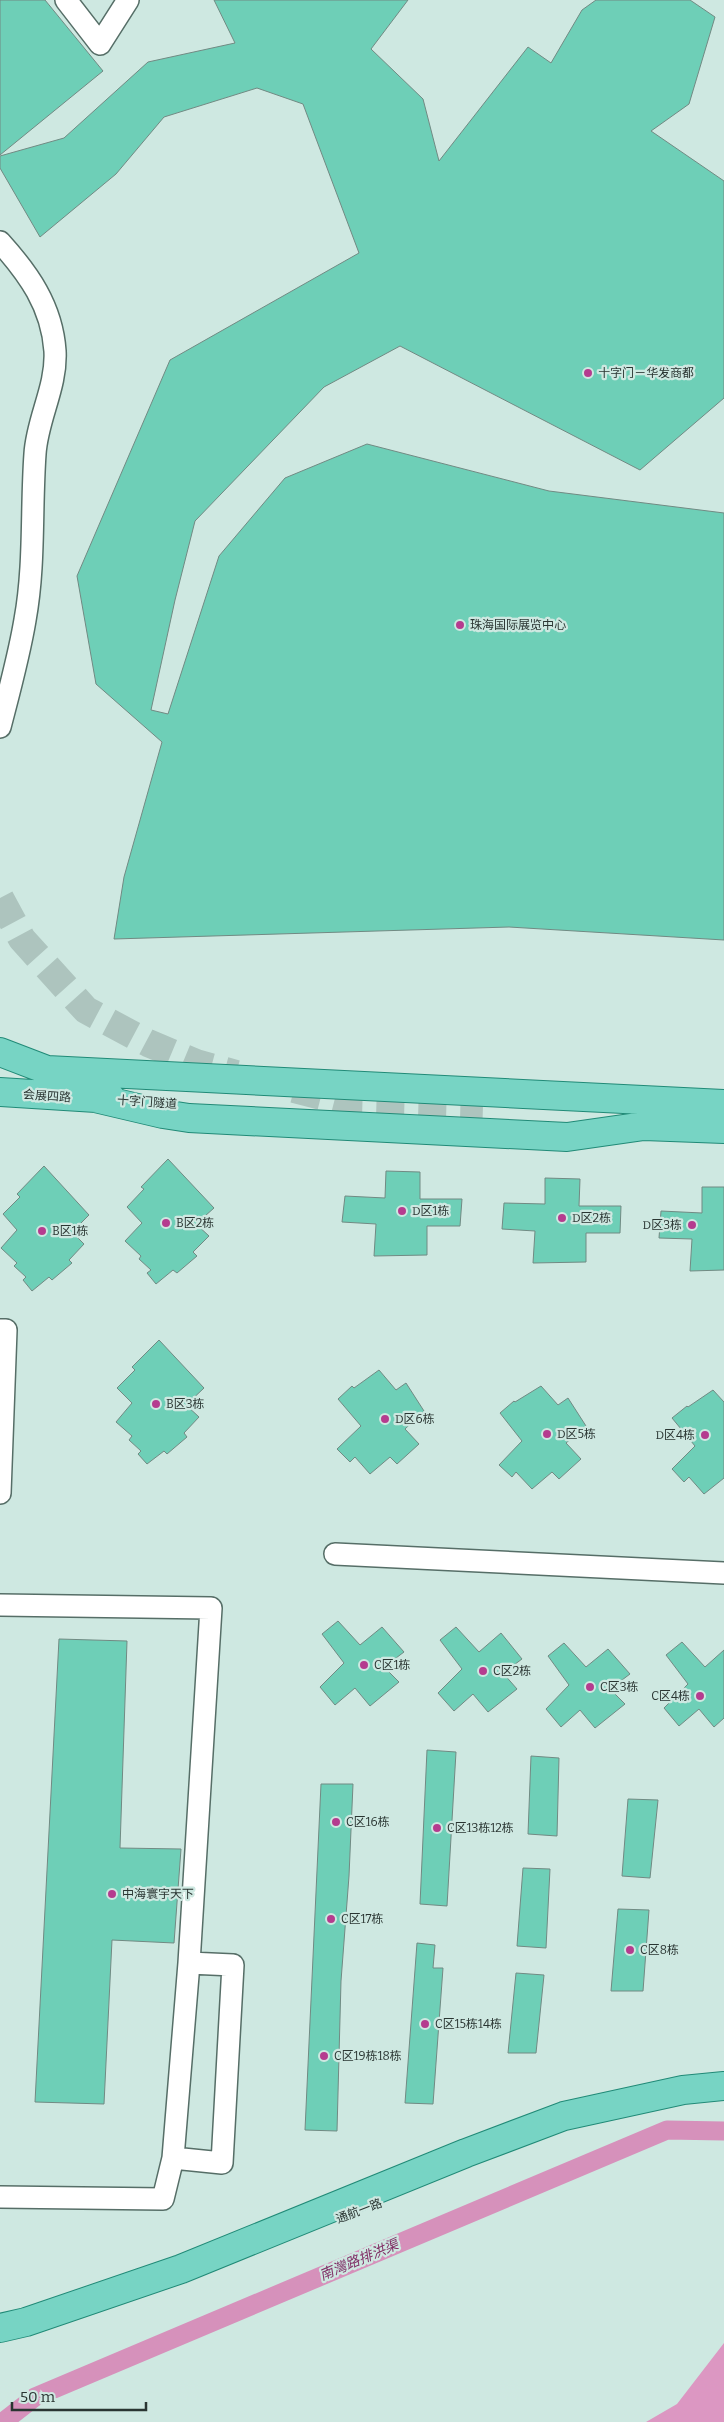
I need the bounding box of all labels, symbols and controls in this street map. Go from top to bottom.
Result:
place label: 十字门－华发商都 [598,366,694,380]
marker: 十字门－华发商都 [582,367,594,379]
place label: 珠海国际展览中心 [470,618,566,632]
marker: 珠海国际展览中心 [454,619,466,631]
street label: 会展四路 [23,1087,71,1105]
street label: 十字门隧道 [117,1093,177,1111]
place label: D区1栋 [412,1204,450,1218]
marker: D区1栋 [396,1205,408,1217]
place label: D区2栋 [572,1211,611,1225]
marker: D区2栋 [556,1212,568,1224]
place label: B区2栋 [176,1216,214,1230]
marker: B区2栋 [160,1217,172,1229]
place label: D区3栋 [643,1218,682,1232]
marker: D区3栋 [686,1219,698,1231]
place label: B区1栋 [52,1224,89,1238]
marker: B区1栋 [36,1225,48,1237]
place label: B区3栋 [166,1397,205,1411]
marker: B区3栋 [150,1398,162,1410]
place label: D区6栋 [395,1412,435,1426]
marker: D区6栋 [379,1413,391,1425]
place label: D区5栋 [557,1427,596,1441]
marker: D区5栋 [541,1428,553,1440]
place label: D区4栋 [655,1428,695,1442]
marker: D区4栋 [699,1429,711,1441]
place label: C区1栋 [374,1658,411,1672]
marker: C区1栋 [358,1659,370,1671]
place label: C区2栋 [493,1664,531,1678]
marker: C区2栋 [477,1665,489,1677]
place label: C区3栋 [600,1680,639,1694]
marker: C区3栋 [584,1681,596,1693]
place label: C区4栋 [651,1689,690,1703]
marker: C区4栋 [694,1690,706,1702]
place label: C区16栋 [346,1815,390,1829]
marker: C区16栋 [330,1816,342,1828]
place label: C区13栋12栋 [447,1821,514,1835]
marker: C区13栋12栋 [431,1822,443,1834]
place label: 中海寰宇天下 [122,1887,194,1901]
marker: 中海寰宇天下 [106,1888,118,1900]
place label: C区17栋 [341,1912,384,1926]
marker: C区17栋 [325,1913,337,1925]
place label: C区8栋 [640,1943,679,1957]
marker: C区8栋 [624,1944,636,1956]
place label: C区15栋14栋 [435,2017,502,2031]
marker: C区15栋14栋 [419,2018,431,2030]
place label: C区19栋18栋 [334,2049,402,2063]
marker: C区19栋18栋 [318,2050,330,2062]
street label: 通航一路 [334,2196,384,2226]
water label: 南灣路排洪渠 [317,2235,403,2284]
scale bar [12,2380,146,2412]
text: 50 m [20,2388,56,2406]

